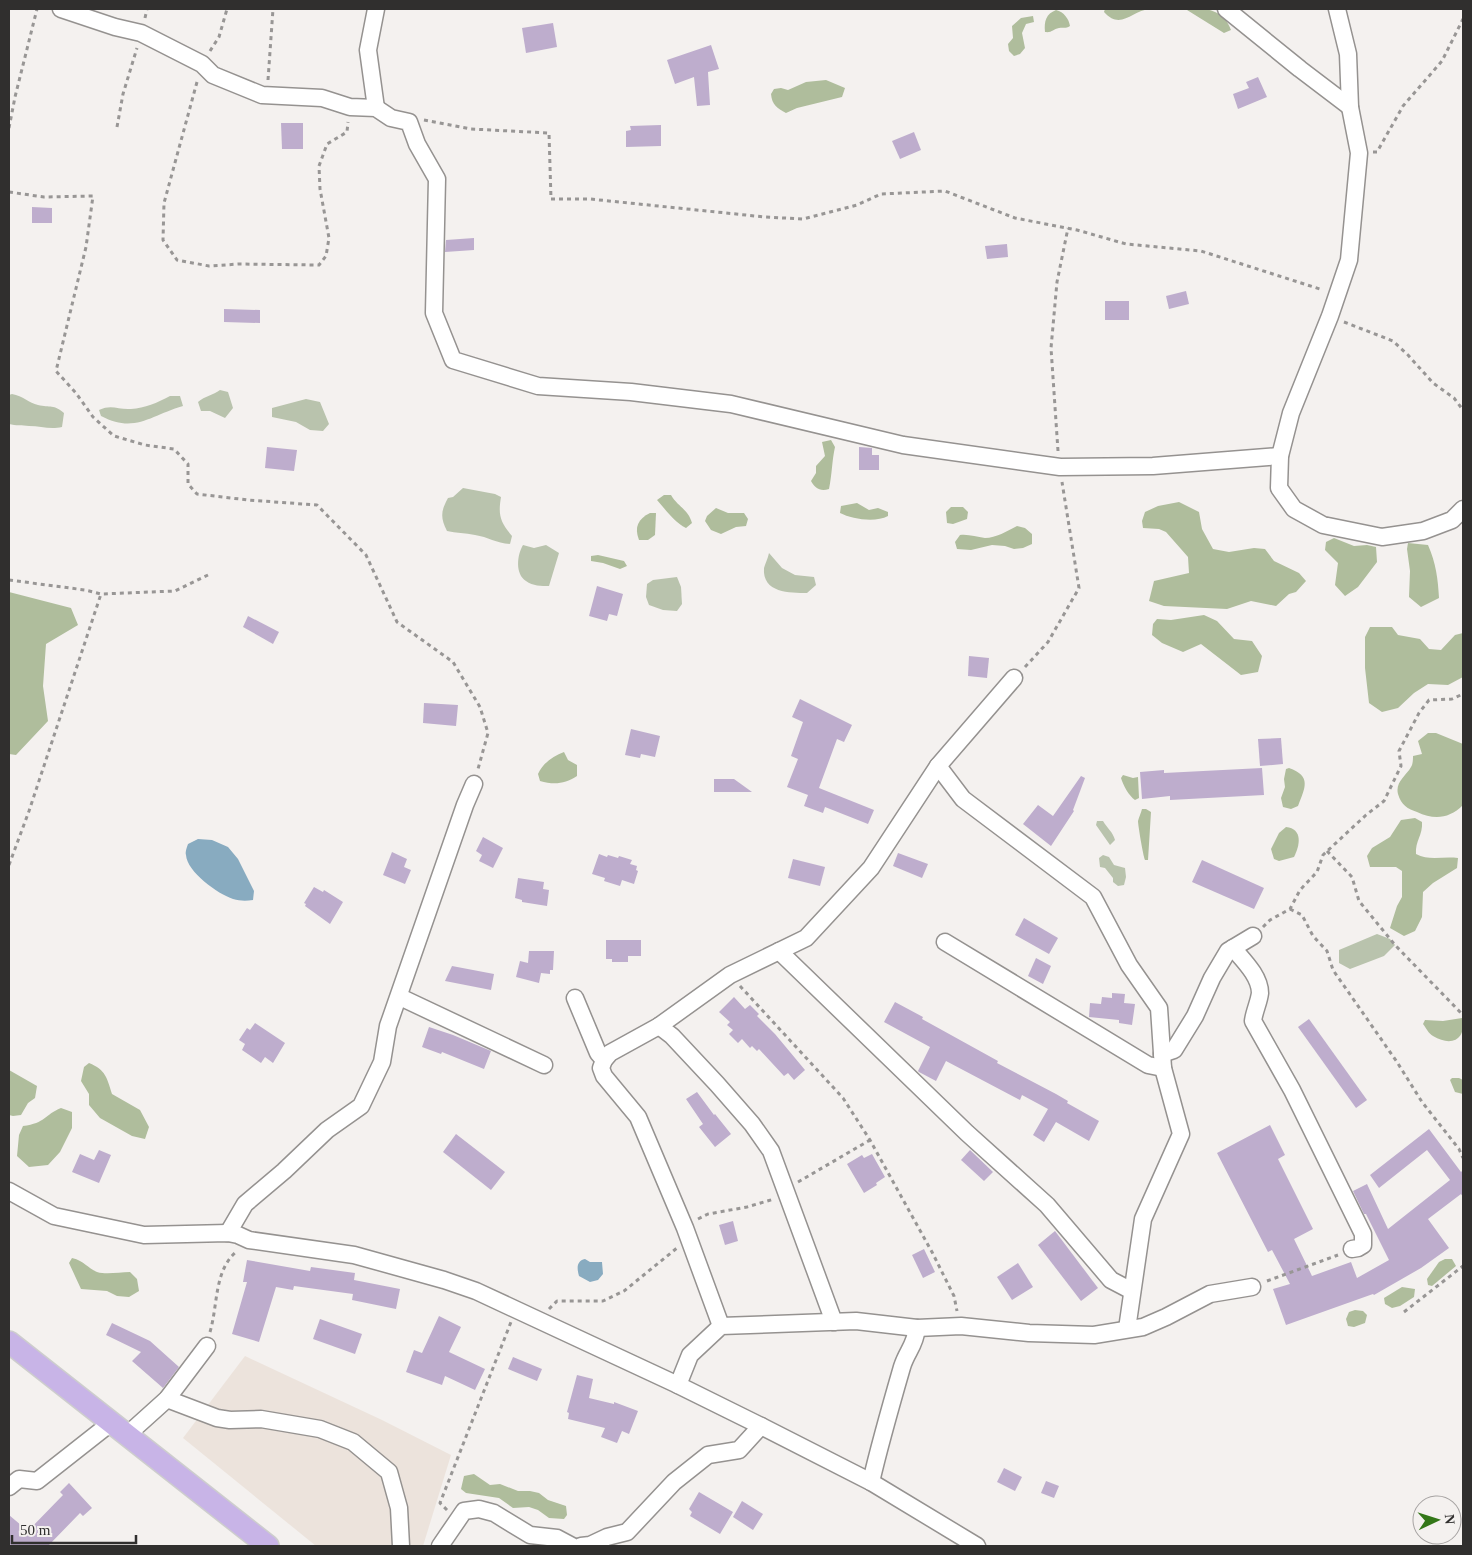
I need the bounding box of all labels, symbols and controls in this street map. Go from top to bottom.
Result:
north arrow [1412,1495,1462,1545]
scale bar [12,1512,136,1544]
text: N [1442,1514,1457,1525]
text: 50 m [20,1522,51,1538]

